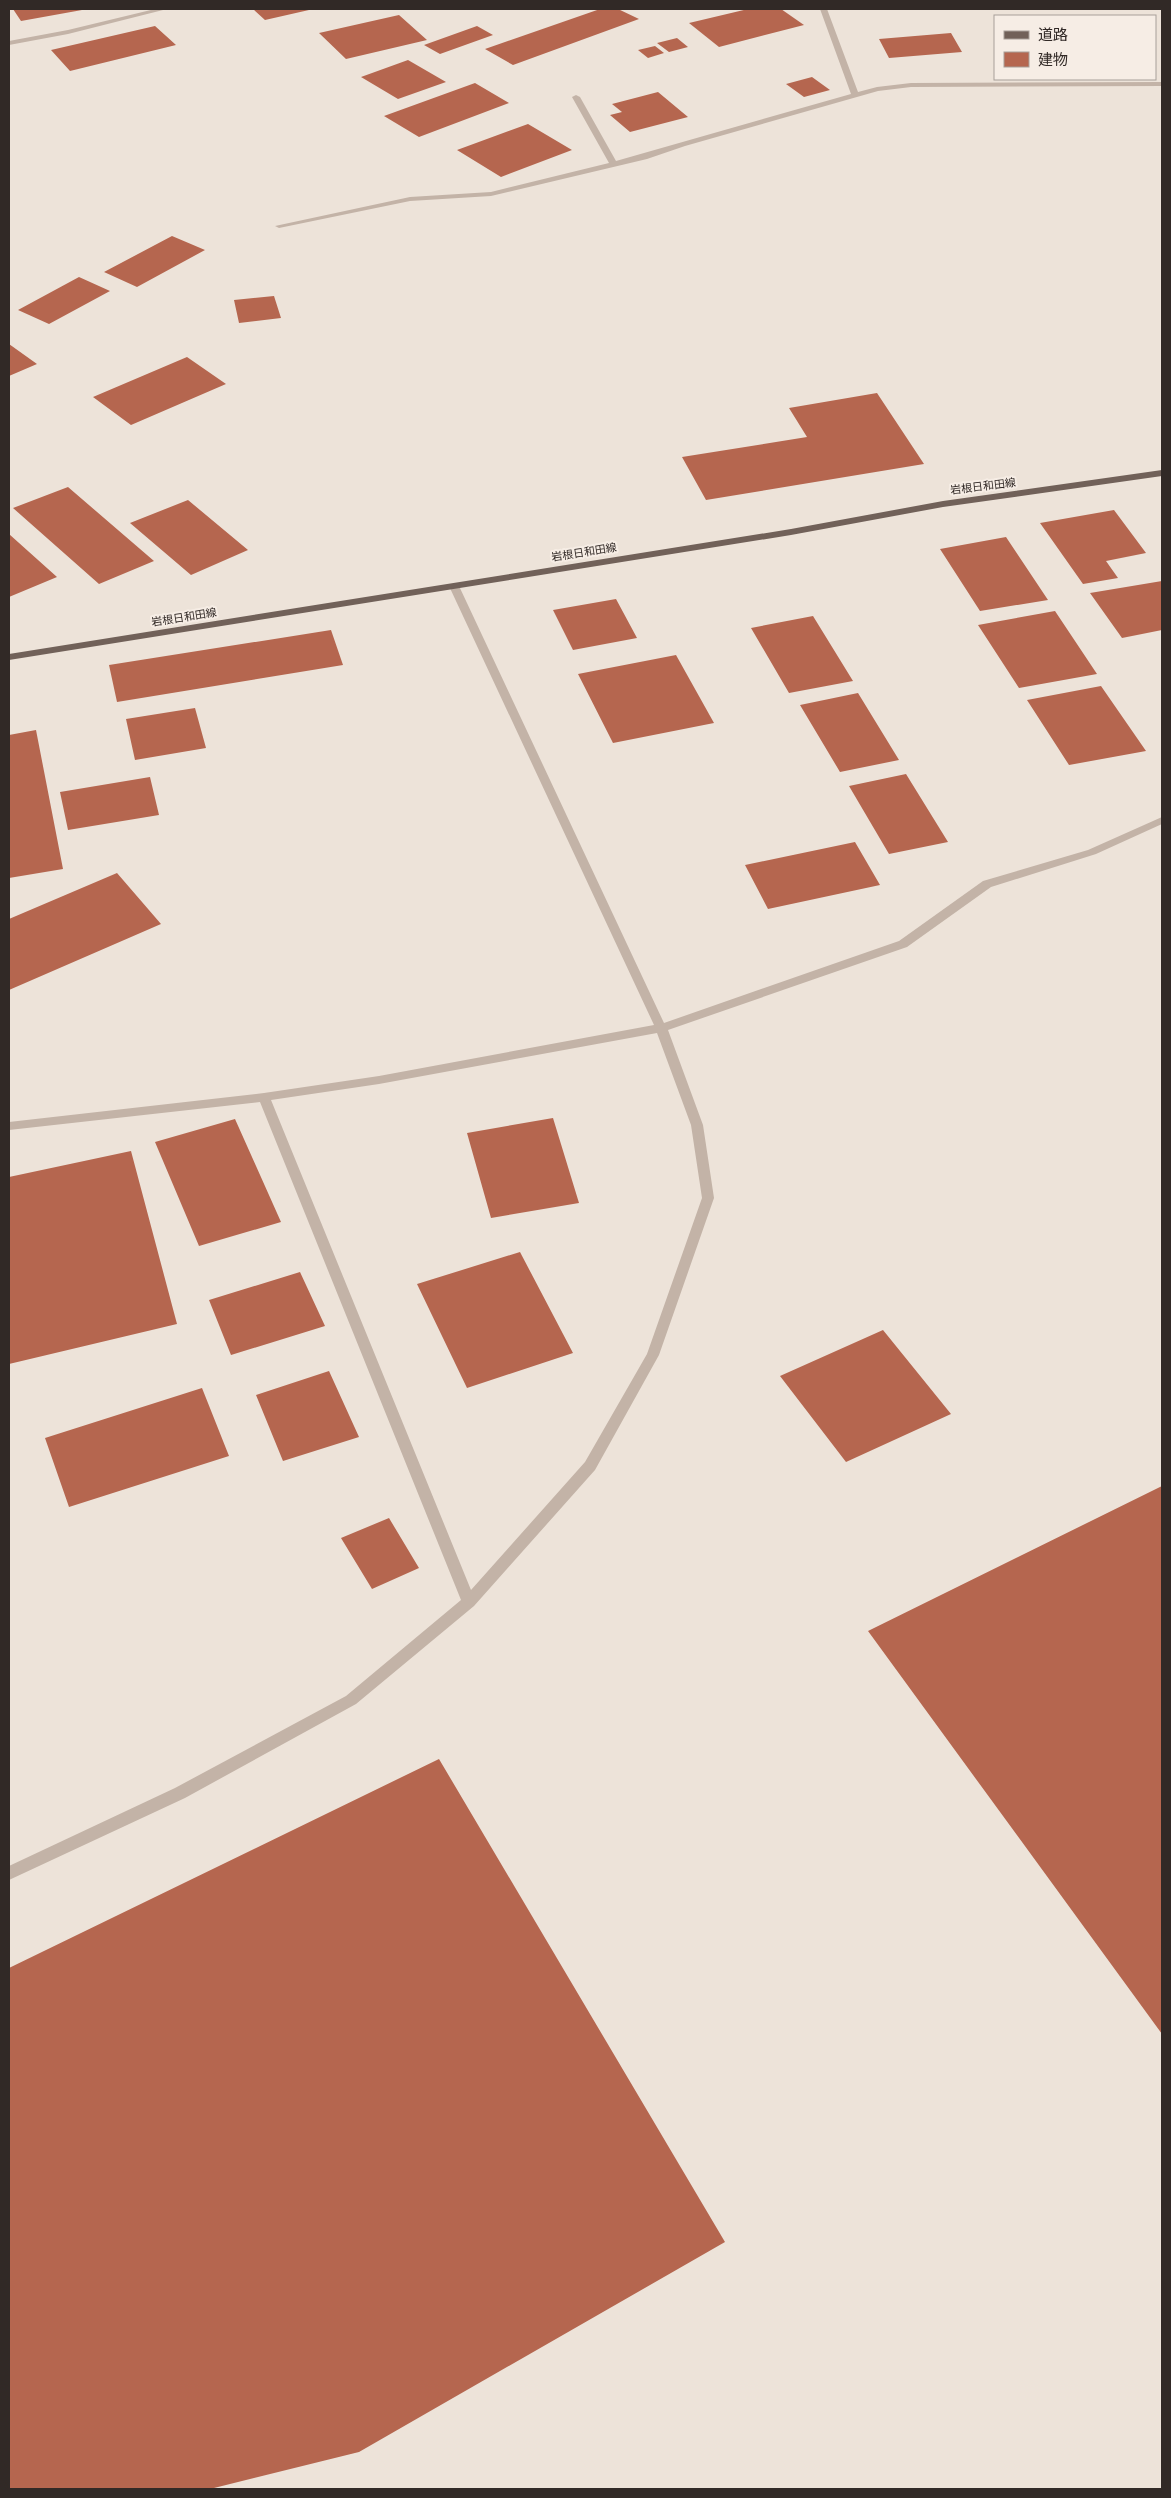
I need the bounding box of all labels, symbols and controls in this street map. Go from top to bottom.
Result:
legend [994,15,1156,80]
text: 道路 [1038,24,1068,44]
text: 建物 [1038,49,1068,69]
street label: 岩根日和田線 [949,474,1017,497]
street label: 岩根日和田線 [550,539,618,564]
street label: 岩根日和田線 [150,604,218,629]

